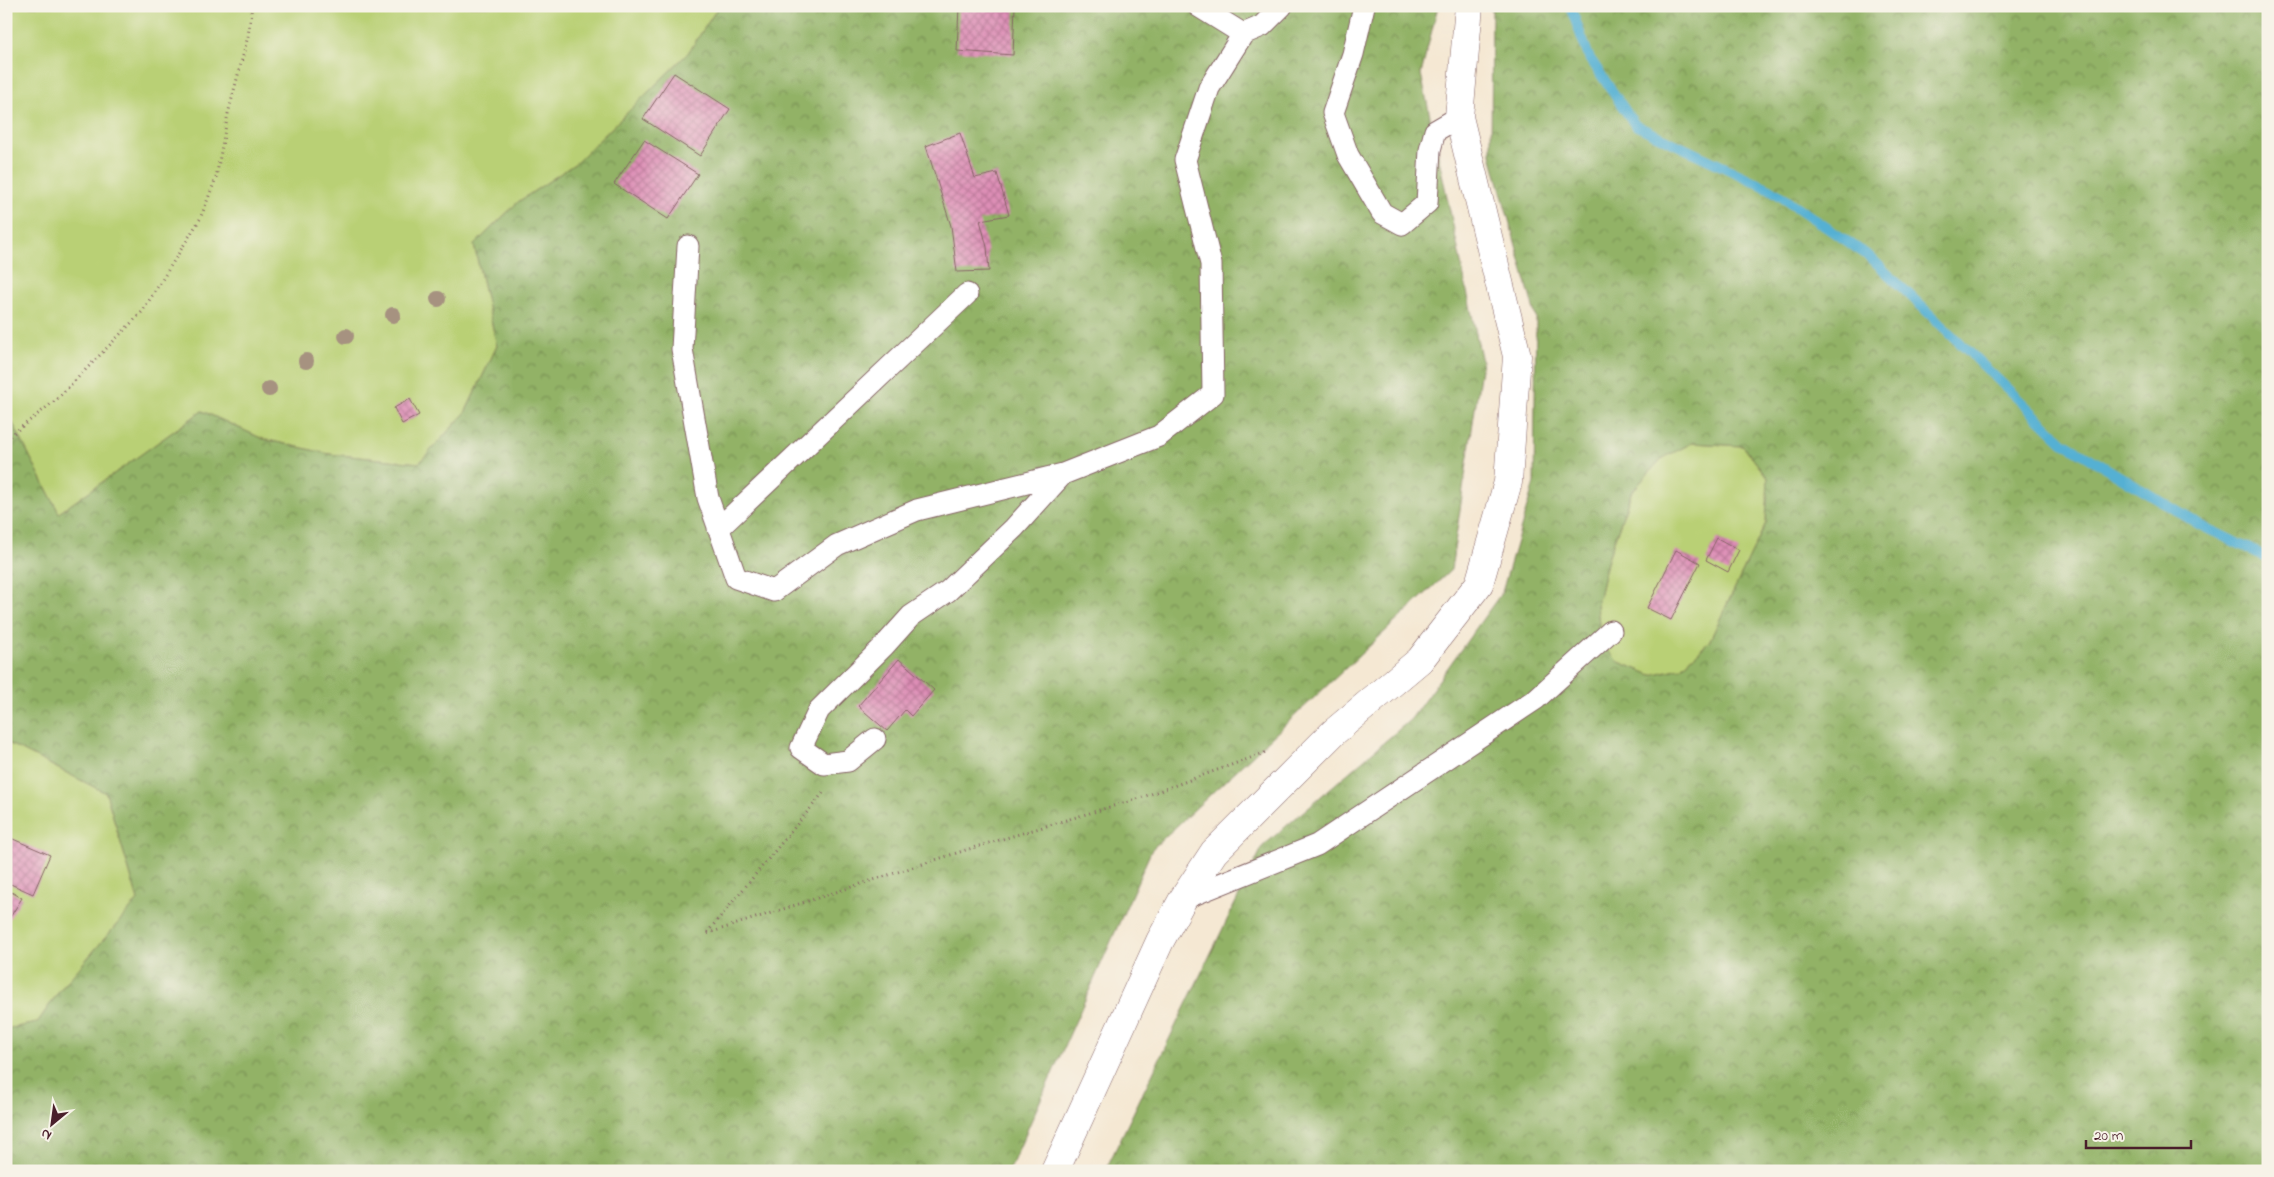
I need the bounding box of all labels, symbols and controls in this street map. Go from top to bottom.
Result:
north arrow [28,1100,78,1150]
scale bar [2086,1117,2192,1149]
text: N [37,1123,56,1146]
text: 20 m [2094,1125,2124,1147]

